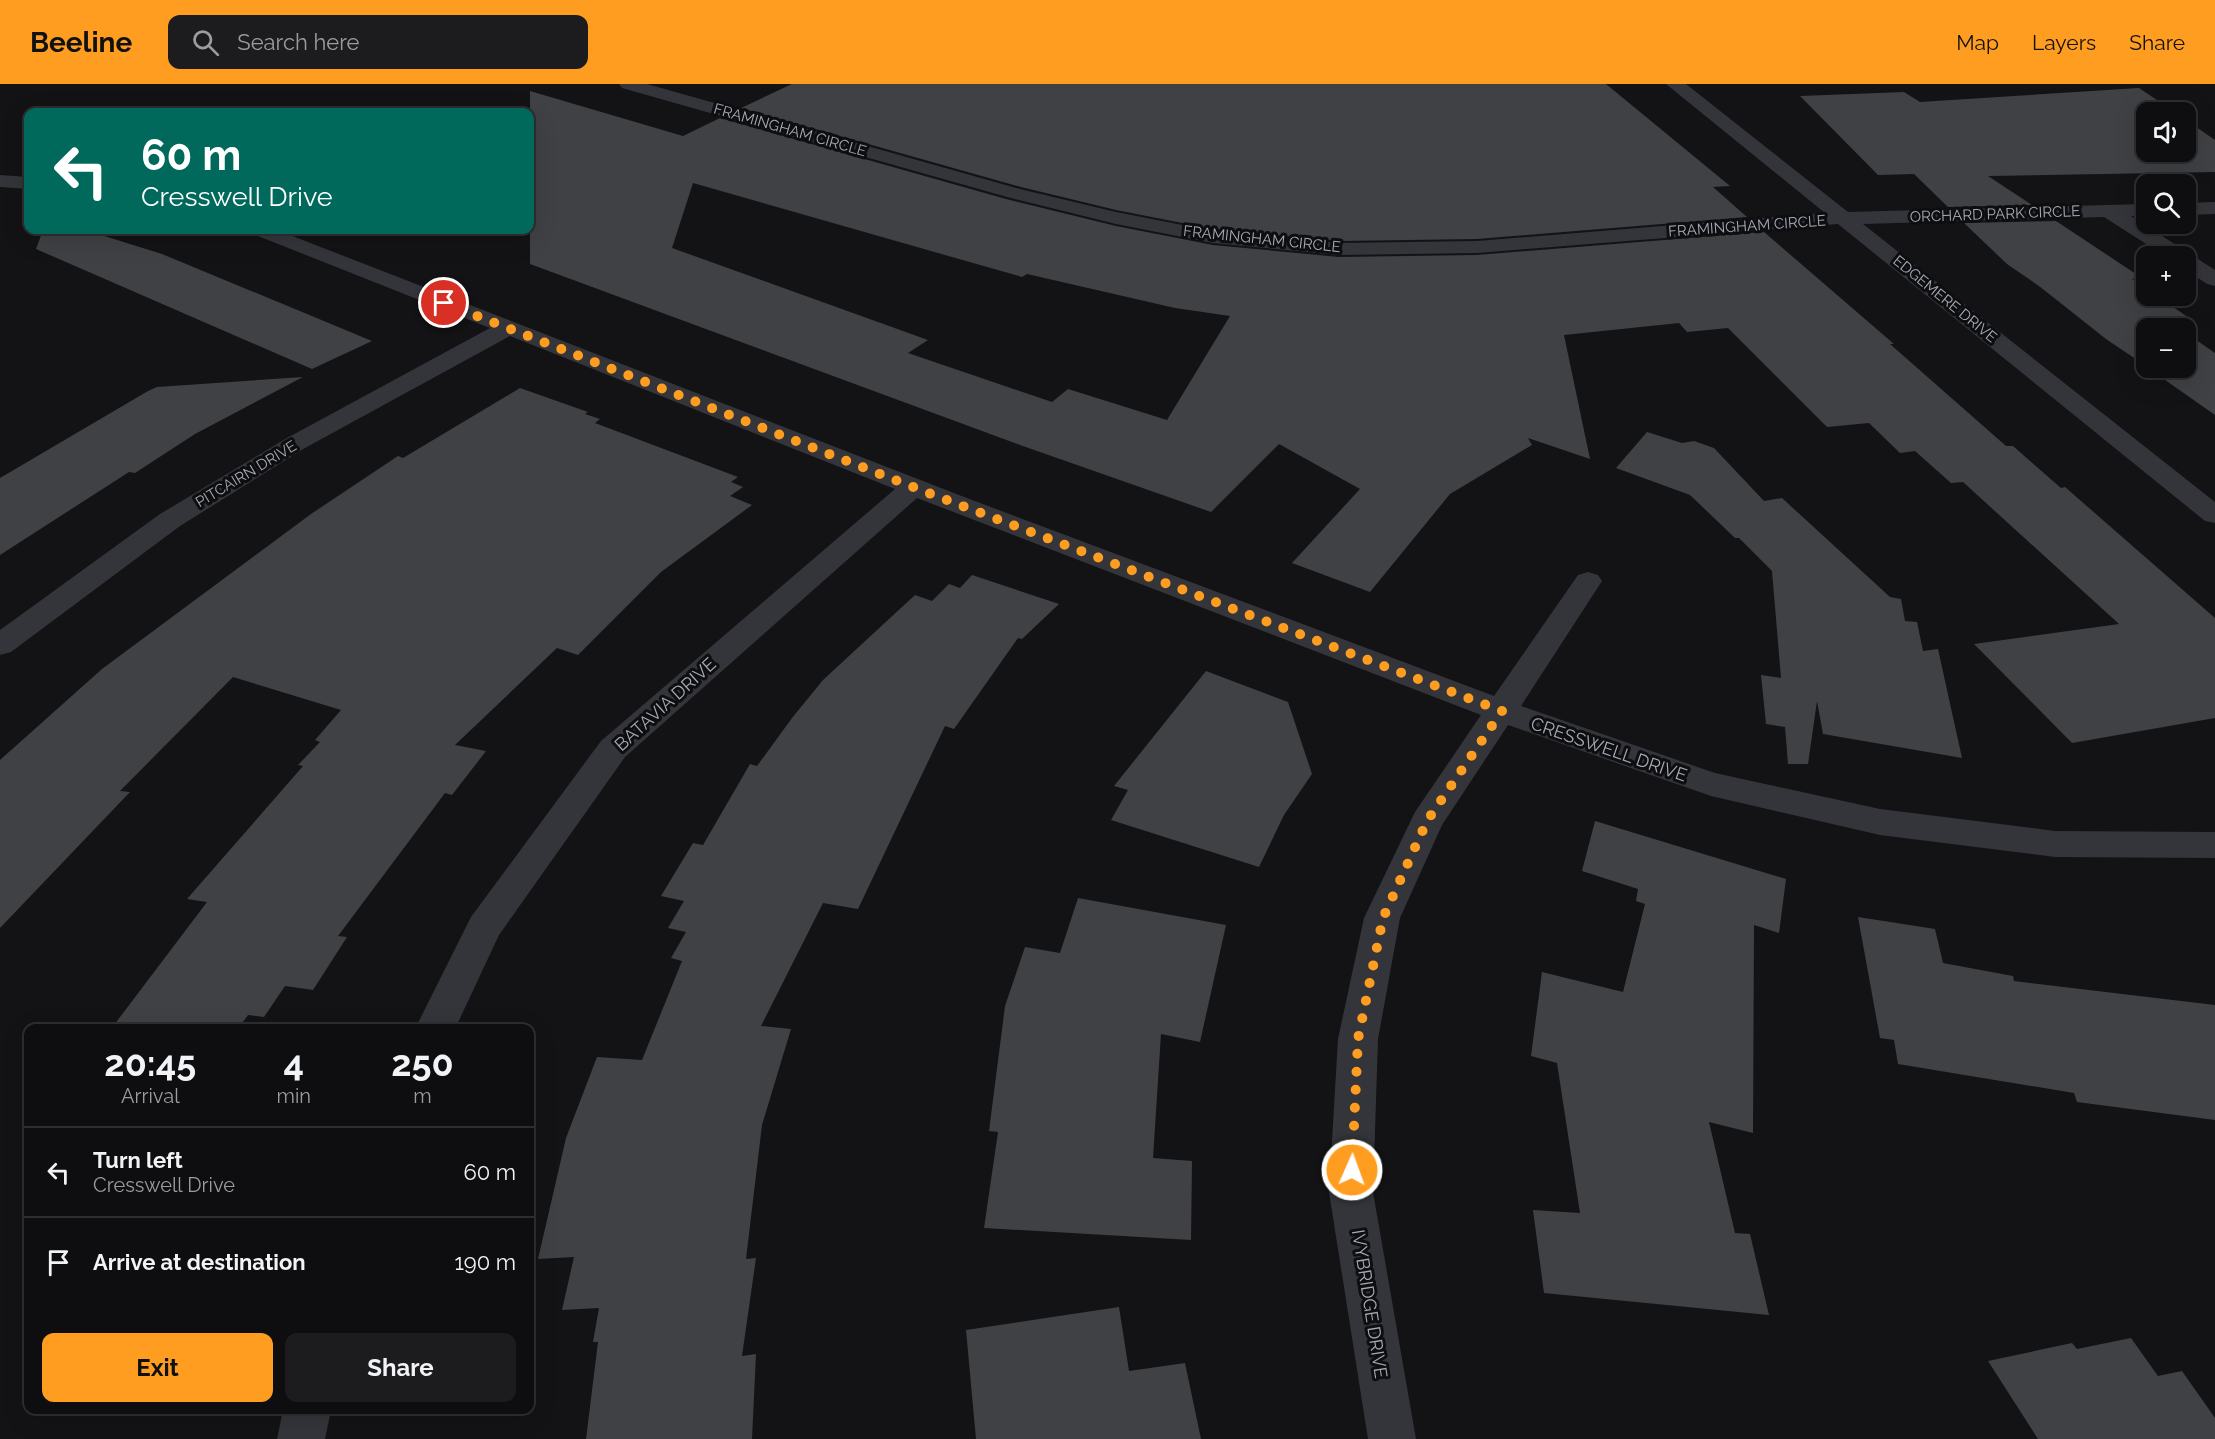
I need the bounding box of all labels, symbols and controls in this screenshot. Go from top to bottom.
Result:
search box [168,15,588,69]
text: Beeline [30,26,132,59]
icon: search [189,26,222,59]
text: Search here [237,29,359,55]
text: Map [1956,30,1999,55]
text: Layers [2032,30,2096,55]
text: Share [2129,30,2185,55]
street label: FRAMINGHAM CIRCLE [712,100,868,160]
map controls [2136,102,2196,378]
button: sound [2136,102,2196,162]
text: 60 m [141,131,241,180]
icon: left [42,132,120,210]
button: search [2136,174,2196,234]
text: Cresswell Drive [141,181,333,212]
street label: ORCHARD PARK CIRCLE [1909,202,2081,226]
street label: FRAMINGHAM CIRCLE [1668,212,1826,240]
street label: FRAMINGHAM CIRCLE [1182,222,1342,256]
button: + [2136,246,2196,306]
street label: EDGEMERE DRIVE [1889,252,2001,346]
pin [418,277,469,328]
icon: arrive [427,286,460,319]
button: − [2136,318,2196,378]
street label: PITCAIRN DRIVE [192,437,300,511]
street label: BATAVIA DRIVE [610,653,720,755]
street label: CRESSWELL DRIVE [1528,712,1690,786]
text: 20:45 [104,1042,196,1084]
text: 4 [283,1042,304,1084]
text: 250 [391,1042,454,1084]
text: Arrival [121,1084,180,1108]
text: min [277,1084,311,1108]
text: m [413,1084,432,1108]
position arrow [1320,1138,1384,1202]
text: Turn left [93,1147,183,1173]
icon: left [42,1156,75,1189]
text: 60 m [463,1159,516,1185]
text: Cresswell Drive [93,1173,235,1197]
street label: IVYBRIDGE DRIVE [1348,1228,1392,1380]
icon: arrive [42,1246,75,1279]
text: Arrive at destination [93,1249,306,1275]
text: 190 m [454,1249,516,1275]
button: Exit [42,1333,273,1402]
button: Share [285,1333,516,1402]

